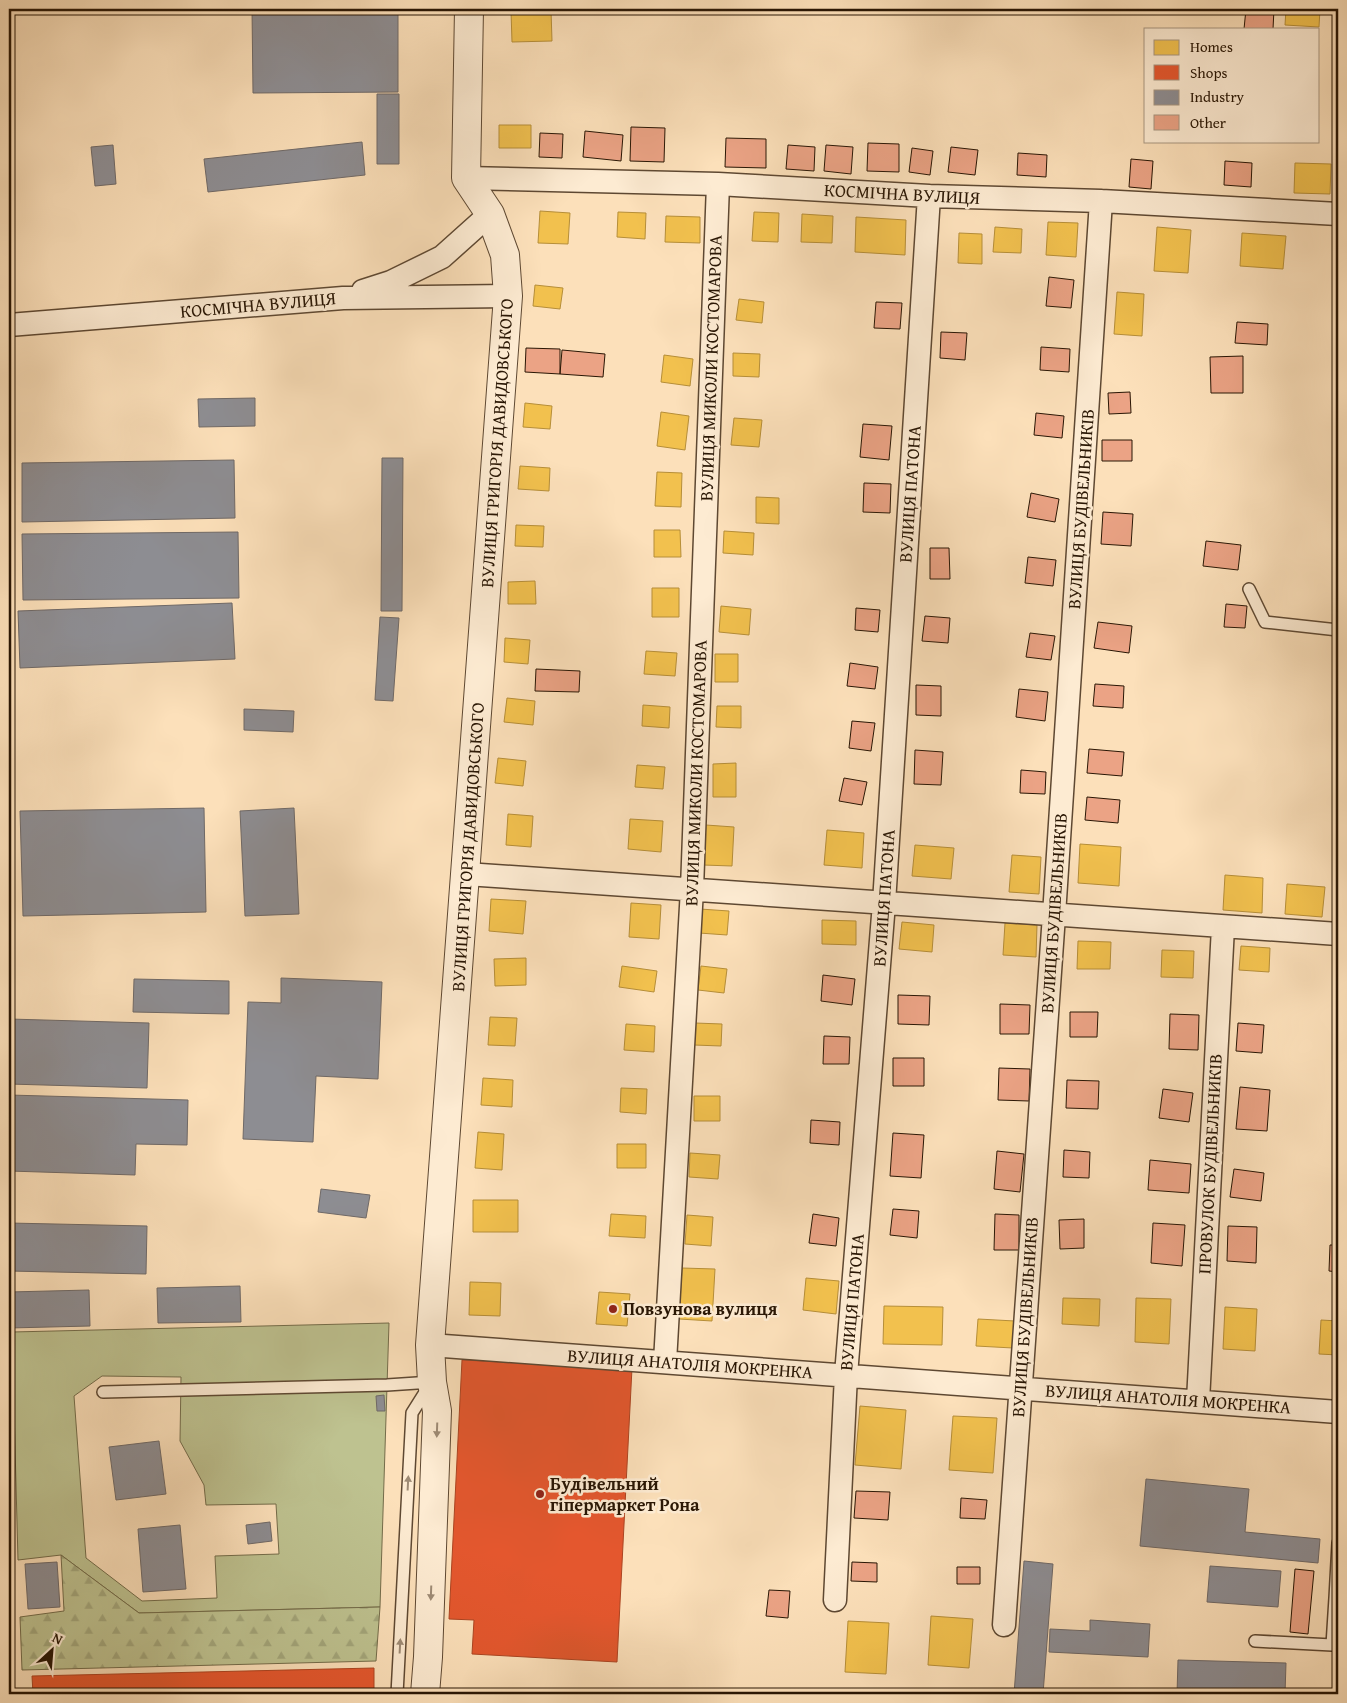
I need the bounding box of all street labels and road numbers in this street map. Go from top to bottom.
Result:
street label: КОСМІЧНА ВУЛИЦЯ [823,176,981,211]
street label: ВУЛИЦЯ МИКОЛИ КОСТОМАРОВА [692,234,729,501]
street label: КОСМІЧНА ВУЛИЦЯ [179,284,337,325]
street label: ВУЛИЦЯ ГРИГОРІЯ ДАВИДОВСЬКОГО [473,297,520,588]
street label: ВУЛИЦЯ БУДІВЕЛЬНИКІВ [1060,408,1101,610]
street label: ВУЛИЦЯ ПАТОНА [891,424,928,563]
street label: ВУЛИЦЯ МИКОЛИ КОСТОМАРОВА [677,639,714,906]
street label: ВУЛИЦЯ ГРИГОРІЯ ДАВИДОВСЬКОГО [444,701,491,992]
street label: ВУЛИЦЯ БУДІВЕЛЬНИКІВ [1033,812,1074,1014]
street label: ВУЛИЦЯ ПАТОНА [865,828,902,967]
street label: ПРОВУЛОК БУДІВЕЛЬНИКІВ [1190,1053,1229,1275]
street label: ВУЛИЦЯ БУДІВЕЛЬНИКІВ [1004,1216,1045,1418]
street label: ВУЛИЦЯ ПАТОНА [832,1232,871,1372]
street label: ВУЛИЦЯ АНАТОЛІЯ МОКРЕНКА [566,1341,814,1386]
street label: ВУЛИЦЯ АНАТОЛІЯ МОКРЕНКА [1044,1376,1292,1421]

